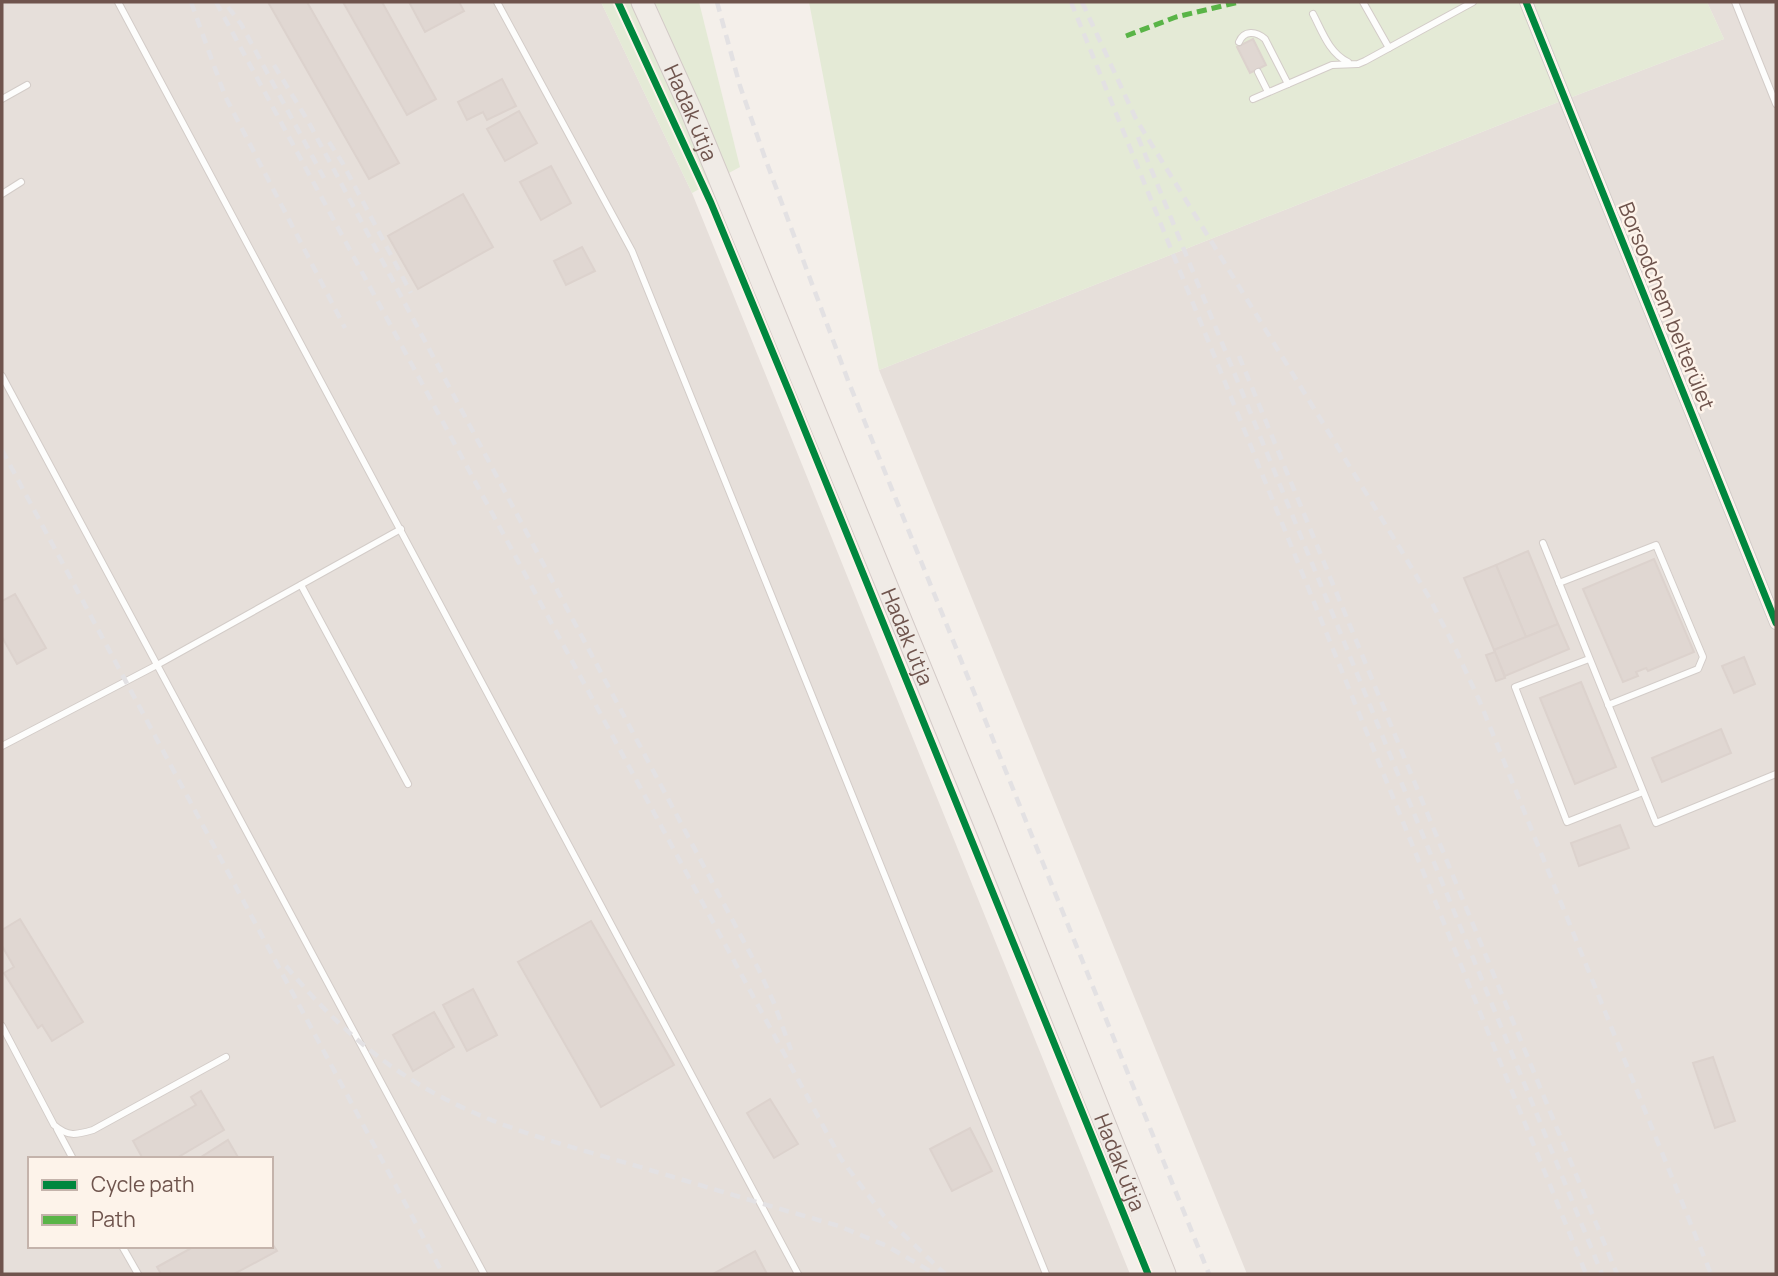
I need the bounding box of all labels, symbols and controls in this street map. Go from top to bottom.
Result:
street label: Hadak útja [658,60,724,165]
street label: Borsodchem belterület [1612,198,1722,414]
street label: Hadak útja [875,584,940,689]
street label: Hadak útja [1088,1109,1152,1215]
legend [28,1157,273,1248]
text: Cycle path [91,1170,194,1198]
text: Path [91,1205,136,1233]

